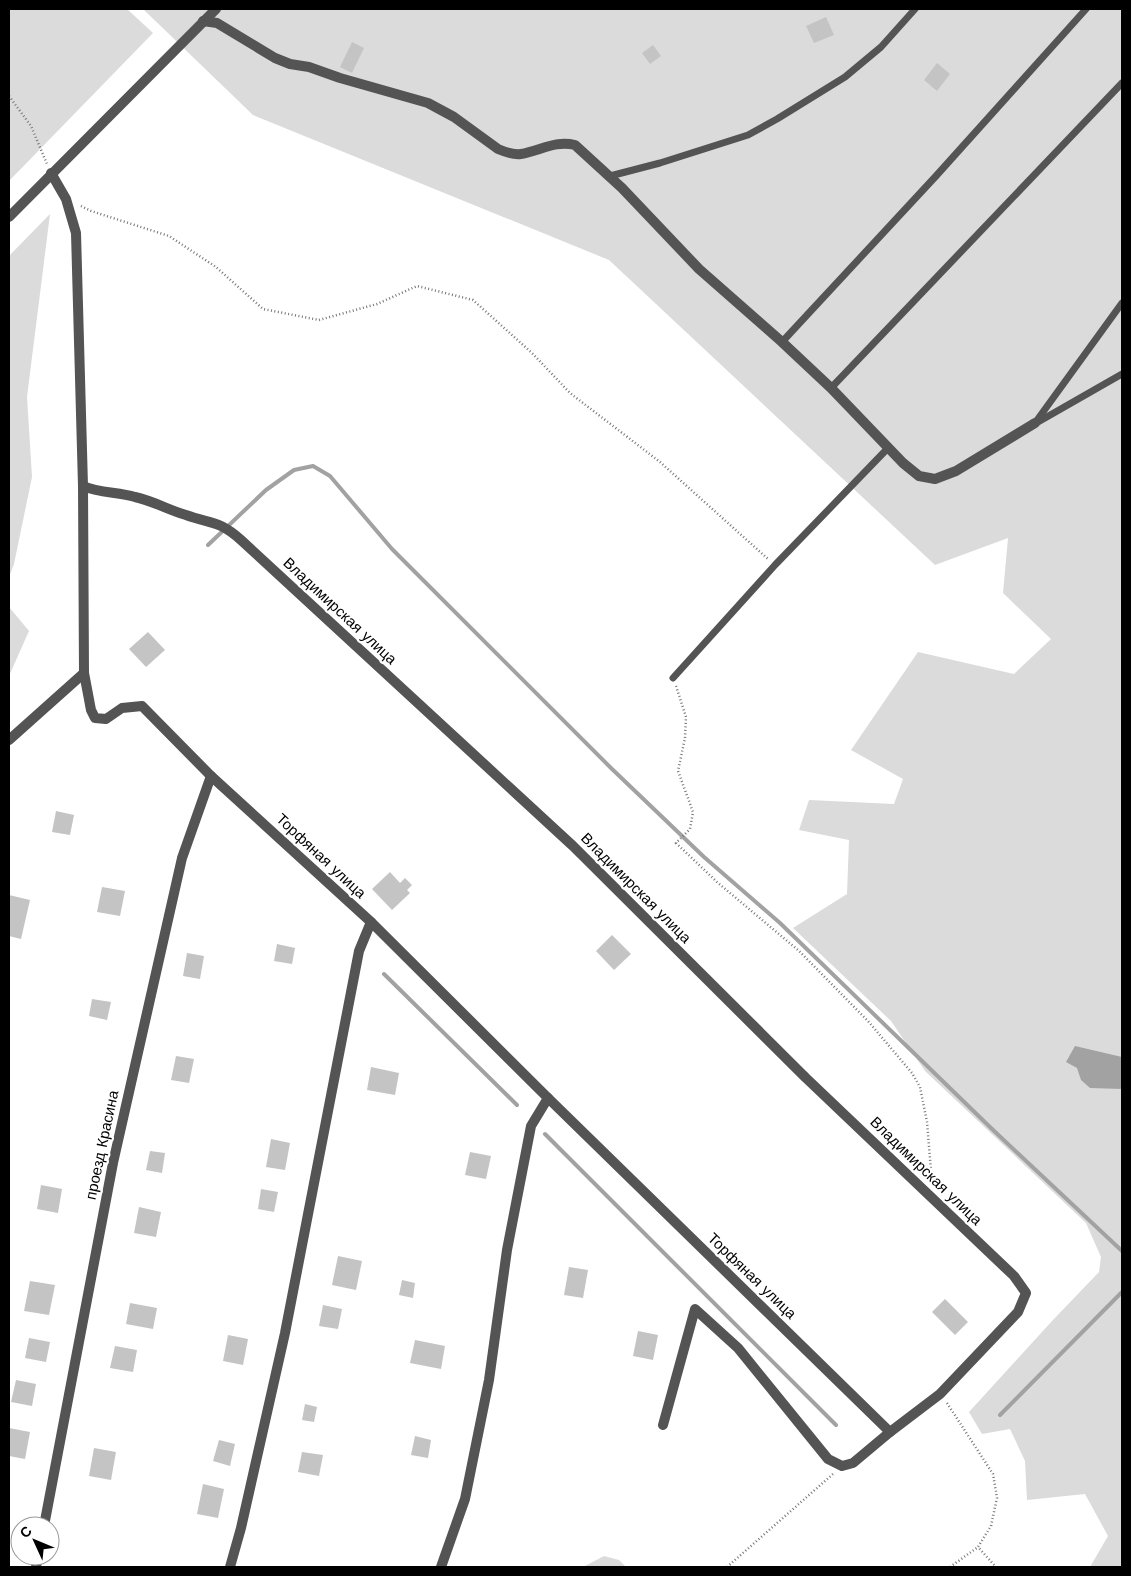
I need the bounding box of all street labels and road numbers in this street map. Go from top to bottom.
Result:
street label: Владимирская улица [280,554,401,669]
street label: Торфяная улица [272,810,370,903]
street label: Владимирская улица [577,829,695,947]
street label: проезд Красина [82,1088,122,1201]
street label: Владимирская улица [866,1113,986,1229]
street label: Торфяная улица [704,1229,800,1323]

